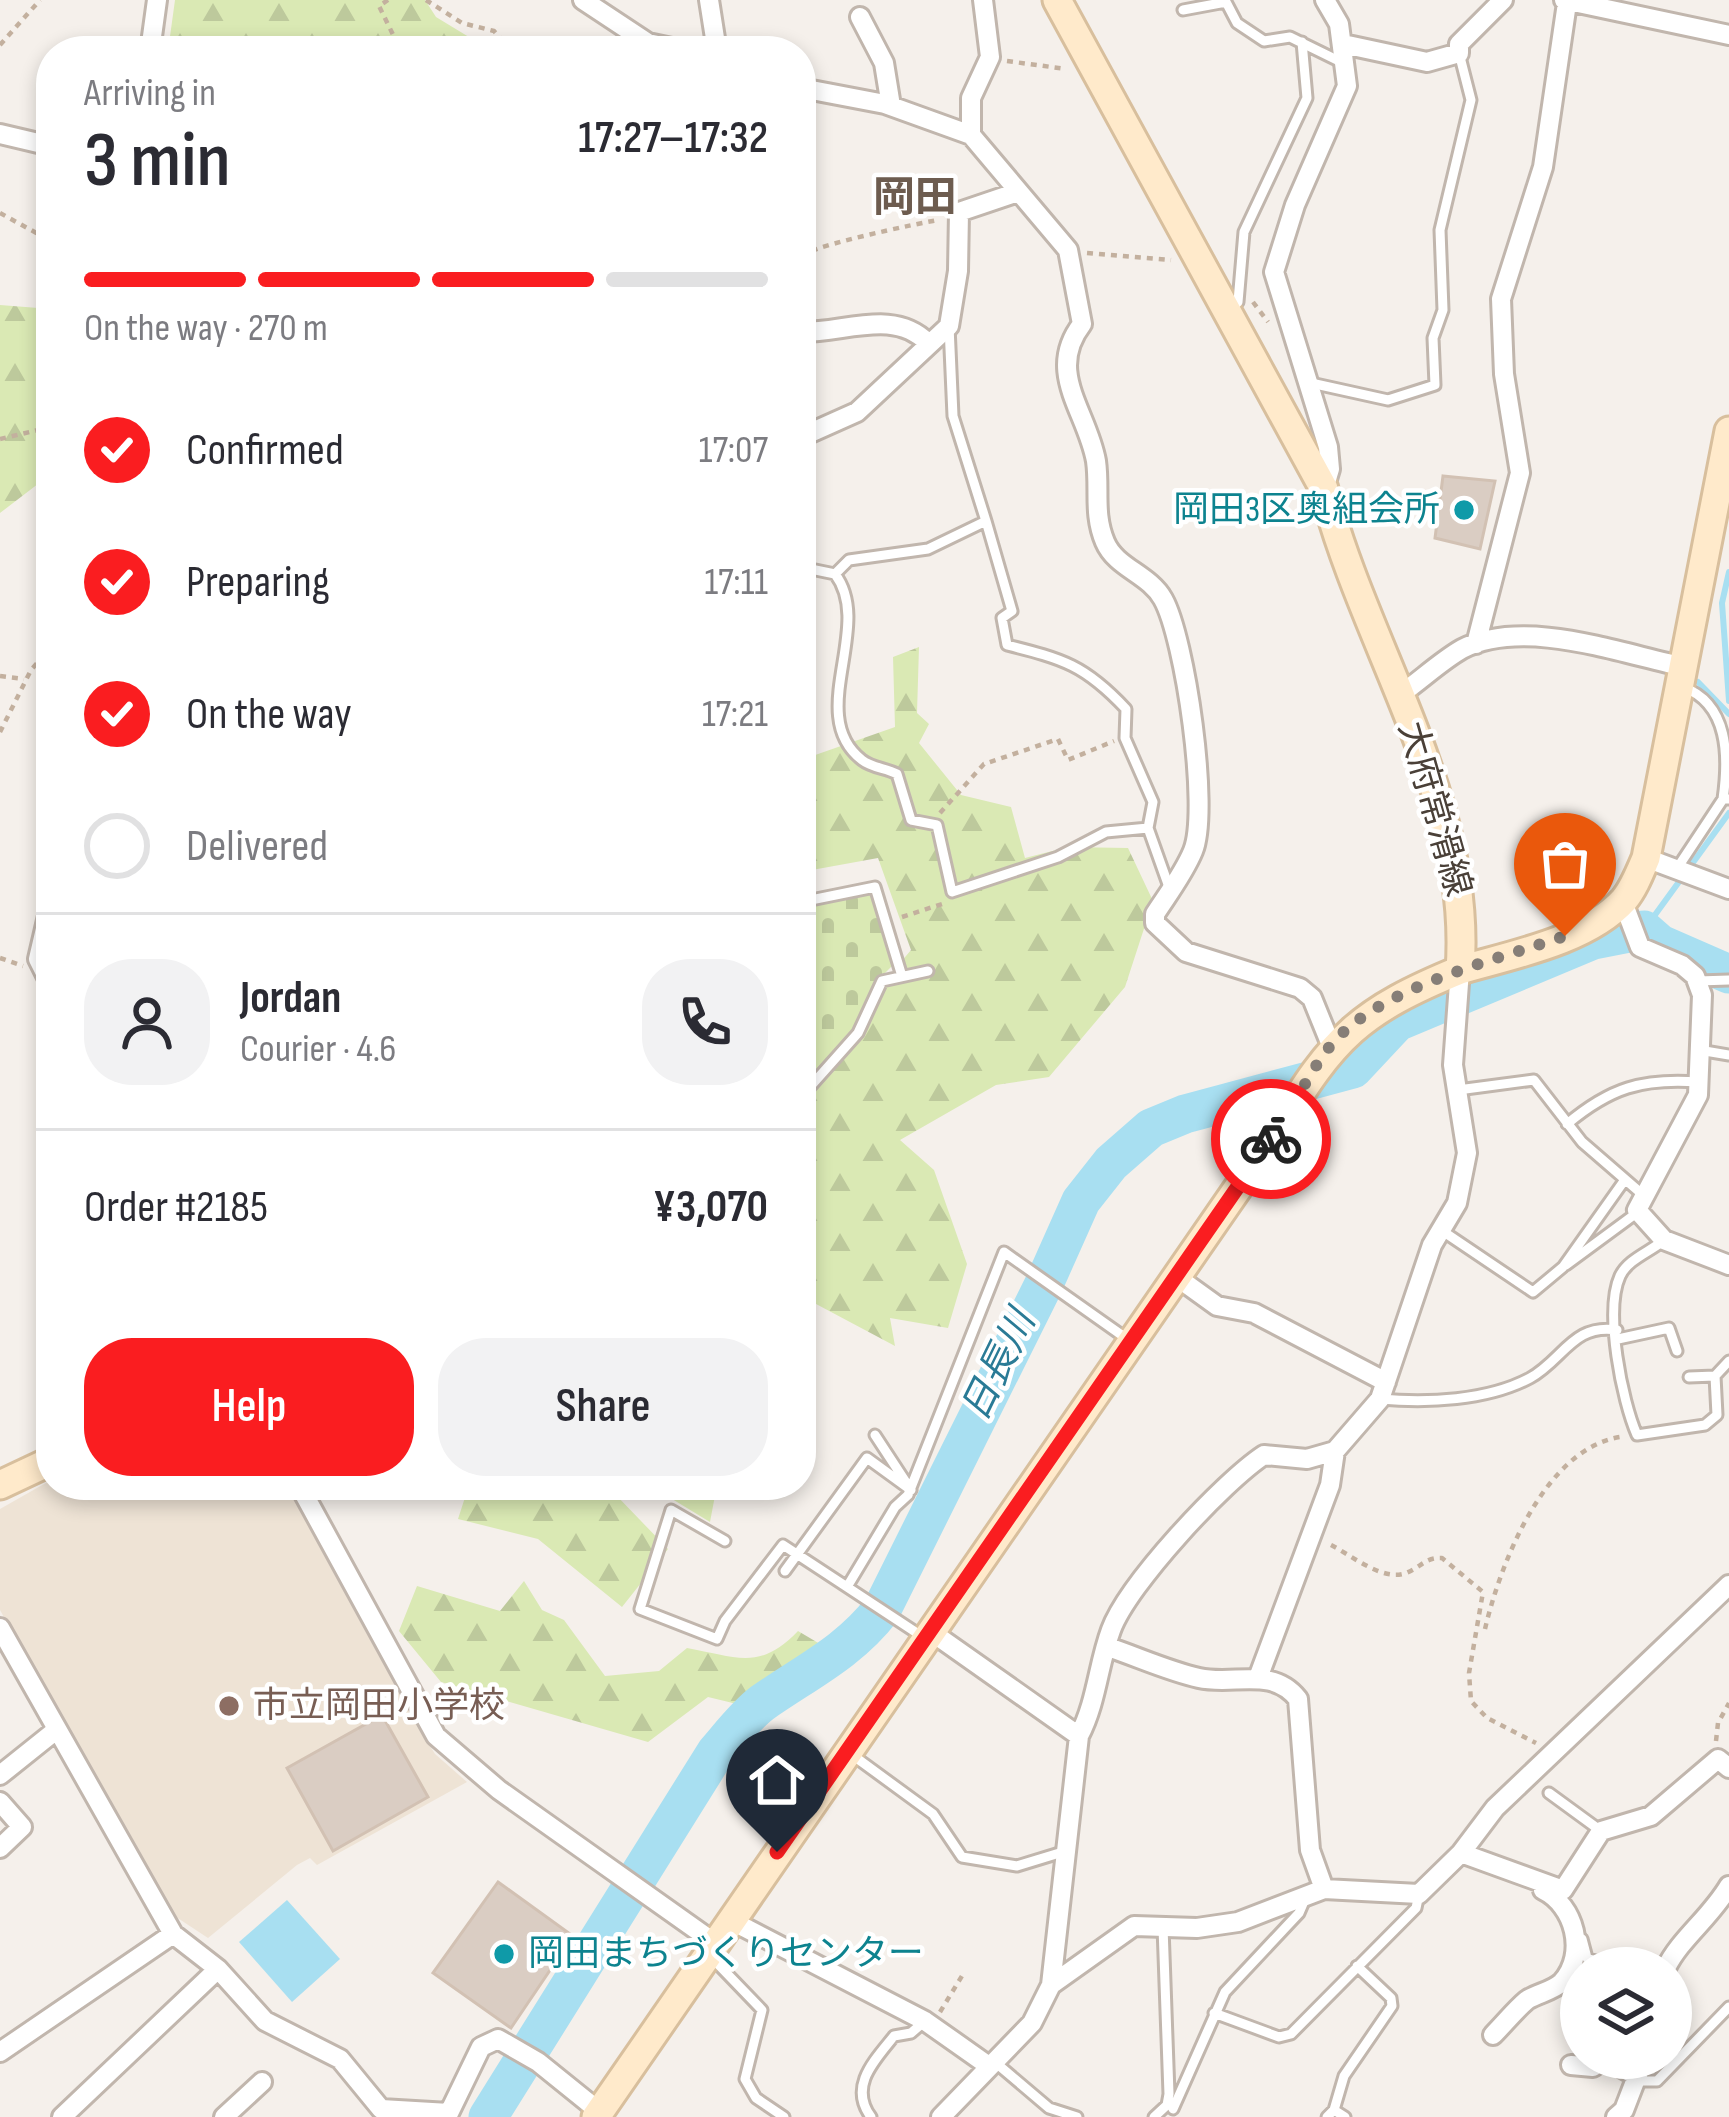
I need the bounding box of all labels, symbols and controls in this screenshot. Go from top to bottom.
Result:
text: Arriving in [84,70,216,117]
text: 17:27–17:32 [578,111,768,166]
text: 3 min [84,115,231,208]
district label: 岡田 [873,173,957,224]
text: On the way · 270 m [84,305,328,352]
icon: check [84,417,150,483]
text: Confirmed [186,423,344,478]
text: 17:07 [699,427,768,474]
place label: 岡田3区奥組会所 [1173,489,1440,532]
marker: 岡田3区奥組会所 [1451,497,1477,523]
icon: check [84,549,150,615]
text: Preparing [186,555,330,610]
text: 17:11 [704,559,768,606]
icon: check [84,681,150,747]
text: On the way [186,687,352,742]
text: 17:21 [702,691,768,738]
street label: 大府常滑線 [1389,717,1479,901]
pin [1514,813,1616,936]
text: Delivered [186,819,328,874]
icon: bag [1532,831,1598,897]
button: person [84,959,210,1085]
button: phone [642,959,768,1085]
text: Jordan [240,971,341,1026]
text: Courier · 4.6 [240,1026,396,1073]
courier [1211,1079,1331,1199]
icon: bike [1238,1106,1304,1172]
text: Order #2185 [84,1180,268,1235]
text: ¥3,070 [653,1180,768,1235]
water label: 日長川 [952,1300,1048,1429]
button: Help [84,1338,414,1476]
button: Share [438,1338,768,1476]
place label: 市立岡田小学校 [253,1685,505,1728]
marker: 市立岡田小学校 [216,1693,242,1719]
pin [726,1729,828,1852]
icon: home [744,1747,810,1813]
place label: 岡田まちづくりセンター [528,1933,924,1976]
marker: 岡田まちづくりセンター [491,1941,517,1967]
map controls [1560,1947,1692,2079]
button: layers [1560,1947,1692,2079]

